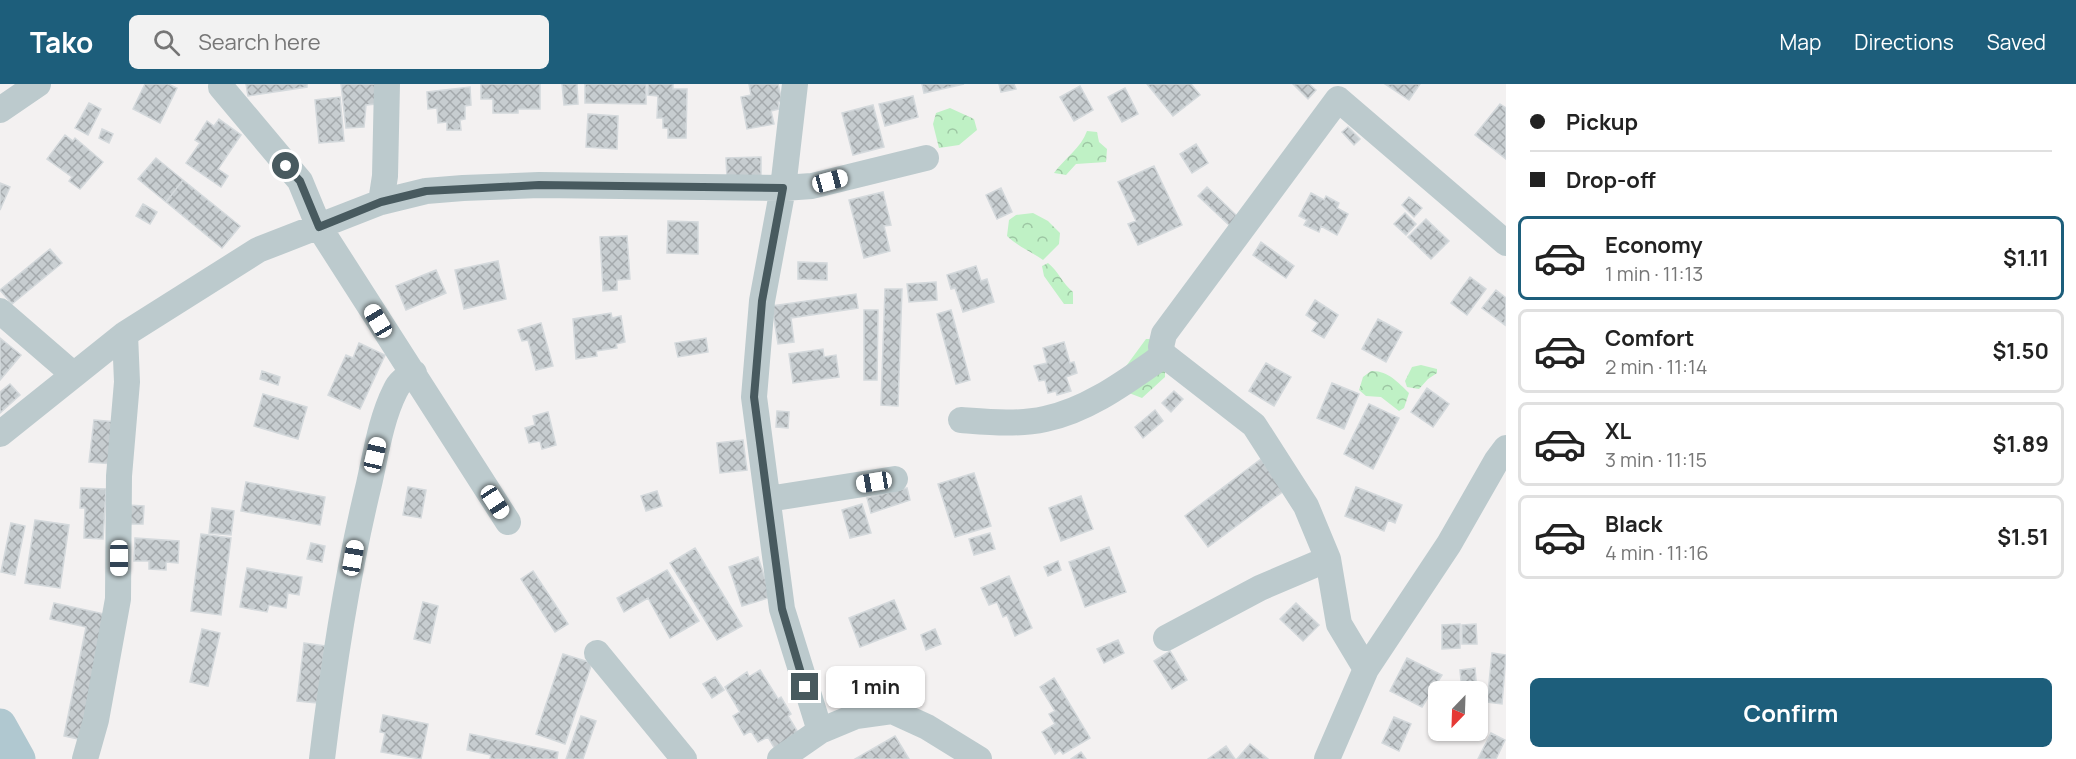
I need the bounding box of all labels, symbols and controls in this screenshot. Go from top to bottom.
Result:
search box [129,15,549,69]
text: Tako [30,23,93,61]
icon: search [150,26,183,59]
text: Search here [198,27,321,57]
text: Map [1780,28,1821,56]
text: Directions [1854,28,1954,56]
text: Saved [1987,28,2046,56]
text: Pickup [1566,107,1638,137]
route start [272,152,299,179]
text: Drop-off [1566,165,1656,195]
car [810,168,850,194]
text: Economy [1605,230,1703,260]
icon: car [1533,231,1587,285]
text: $1.11 [2003,243,2049,273]
text: 1 min · 11:13 [1605,260,1703,287]
car [361,301,395,341]
text: Comfort [1605,323,1694,353]
icon: car [1533,324,1587,378]
text: $1.50 [1992,336,2049,366]
text: 2 min · 11:14 [1605,353,1708,380]
text: XL [1605,416,1631,446]
icon: car [1533,417,1587,471]
text: $1.89 [1993,429,2049,459]
car [362,435,388,475]
text: 3 min · 11:15 [1605,446,1707,473]
car [855,470,893,494]
car [478,482,512,522]
text: Black [1605,509,1662,539]
icon: car [1533,510,1587,564]
text: $1.51 [1997,522,2049,552]
car [341,539,365,577]
text: 4 min · 11:16 [1605,539,1709,566]
car [110,540,128,576]
callout: 1 min [826,666,925,708]
route end [791,673,818,700]
text: 1 min [851,673,900,700]
button: Confirm [1530,678,2052,747]
north arrow [1428,681,1488,741]
map controls [1428,681,1488,741]

